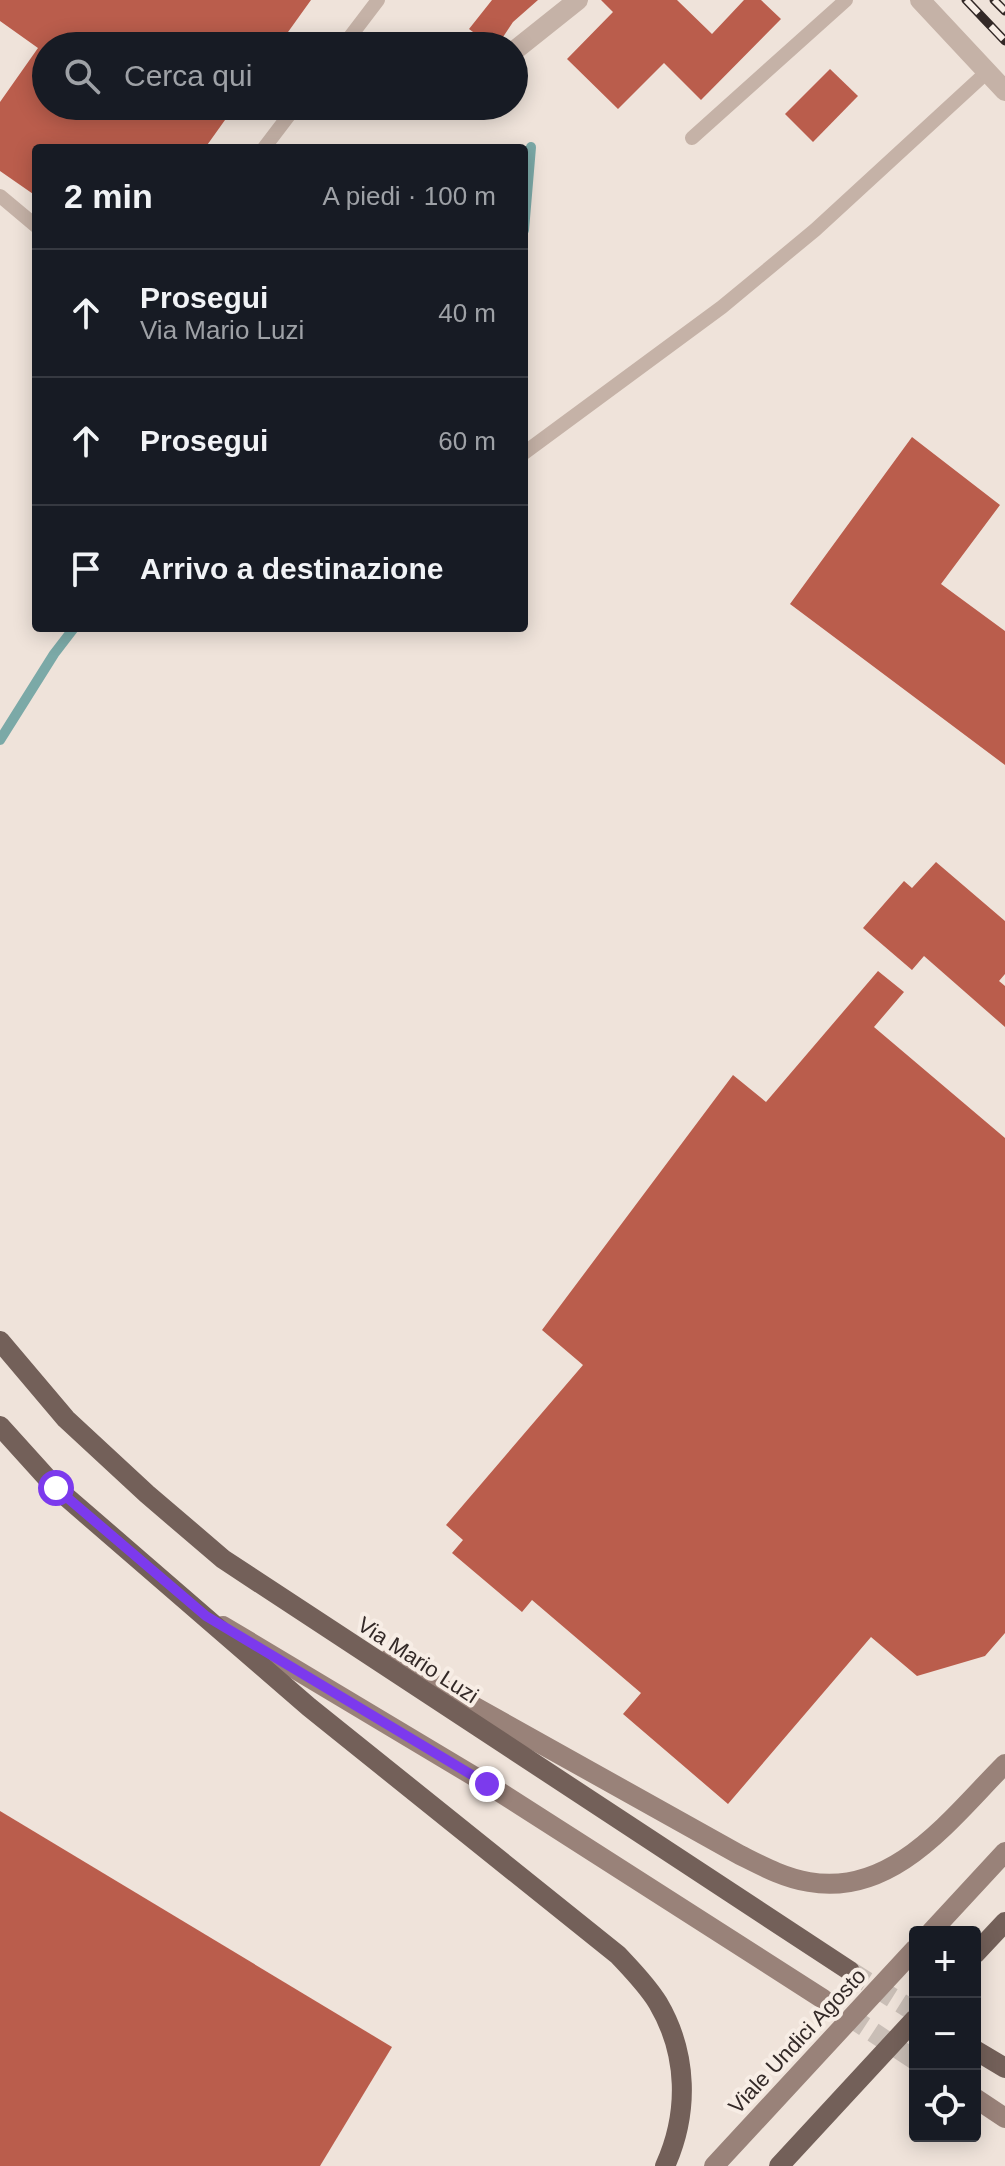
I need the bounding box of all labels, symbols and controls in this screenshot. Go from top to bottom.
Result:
search box [32,32,528,120]
icon: search [60,54,104,98]
text: Cerca qui [124,59,252,92]
text: 2 min [64,177,153,215]
text: A piedi · 100 m [323,181,496,211]
text: Prosegui [140,281,268,314]
icon: ahead [64,291,108,335]
text: 40 m [438,298,496,328]
text: Via Mario Luzi [140,315,304,345]
icon: ahead [64,419,108,463]
text: Prosegui [140,424,268,457]
text: 60 m [438,426,496,456]
icon: arrive [64,547,108,591]
text: Arrivo a destinazione [140,552,443,585]
route start [38,1470,74,1506]
street label: Via Mario Luzi [353,1612,483,1708]
route end [469,1766,505,1802]
map controls [909,1926,981,2142]
button: + [909,1926,981,1998]
street label: Viale Undici Agosto [723,1963,871,2119]
button: − [909,1998,981,2070]
button: locate [909,2070,981,2142]

